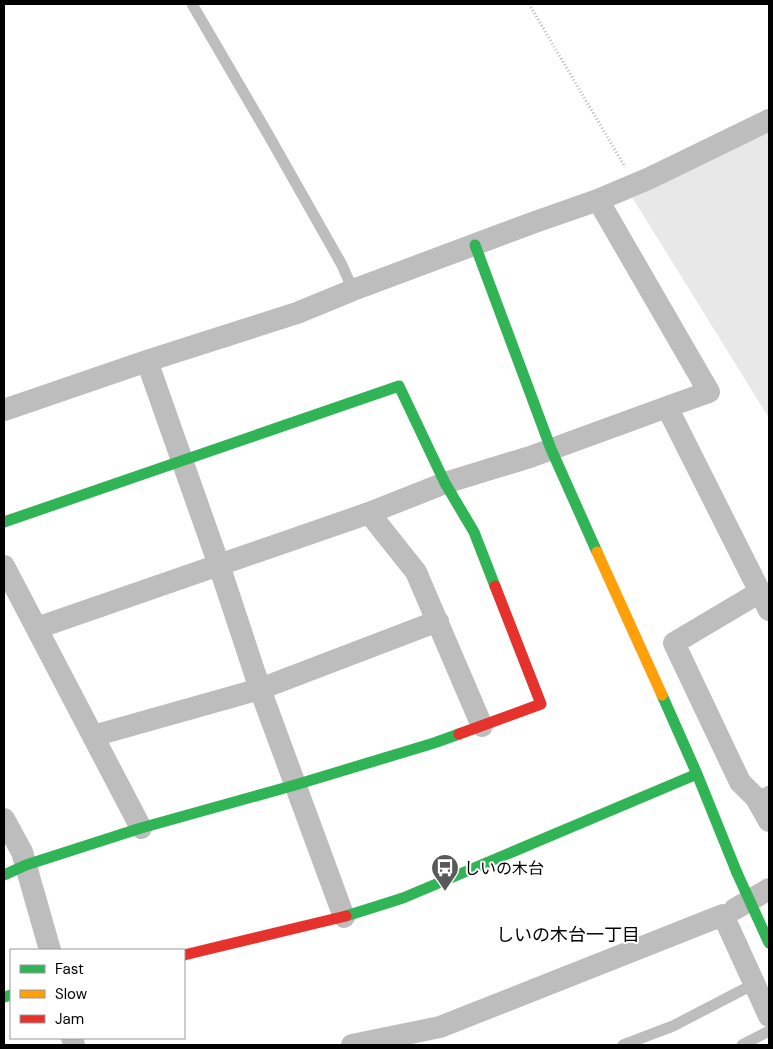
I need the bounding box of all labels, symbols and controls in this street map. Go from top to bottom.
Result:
bus stop icon: しいの木台 [430,853,460,892]
place label: しいの木台 [464,858,544,879]
district label: しいの木台一丁目 [496,923,640,947]
legend [10,949,185,1039]
text: Fast [55,959,84,979]
text: Slow [55,984,88,1004]
text: Jam [55,1009,84,1029]

